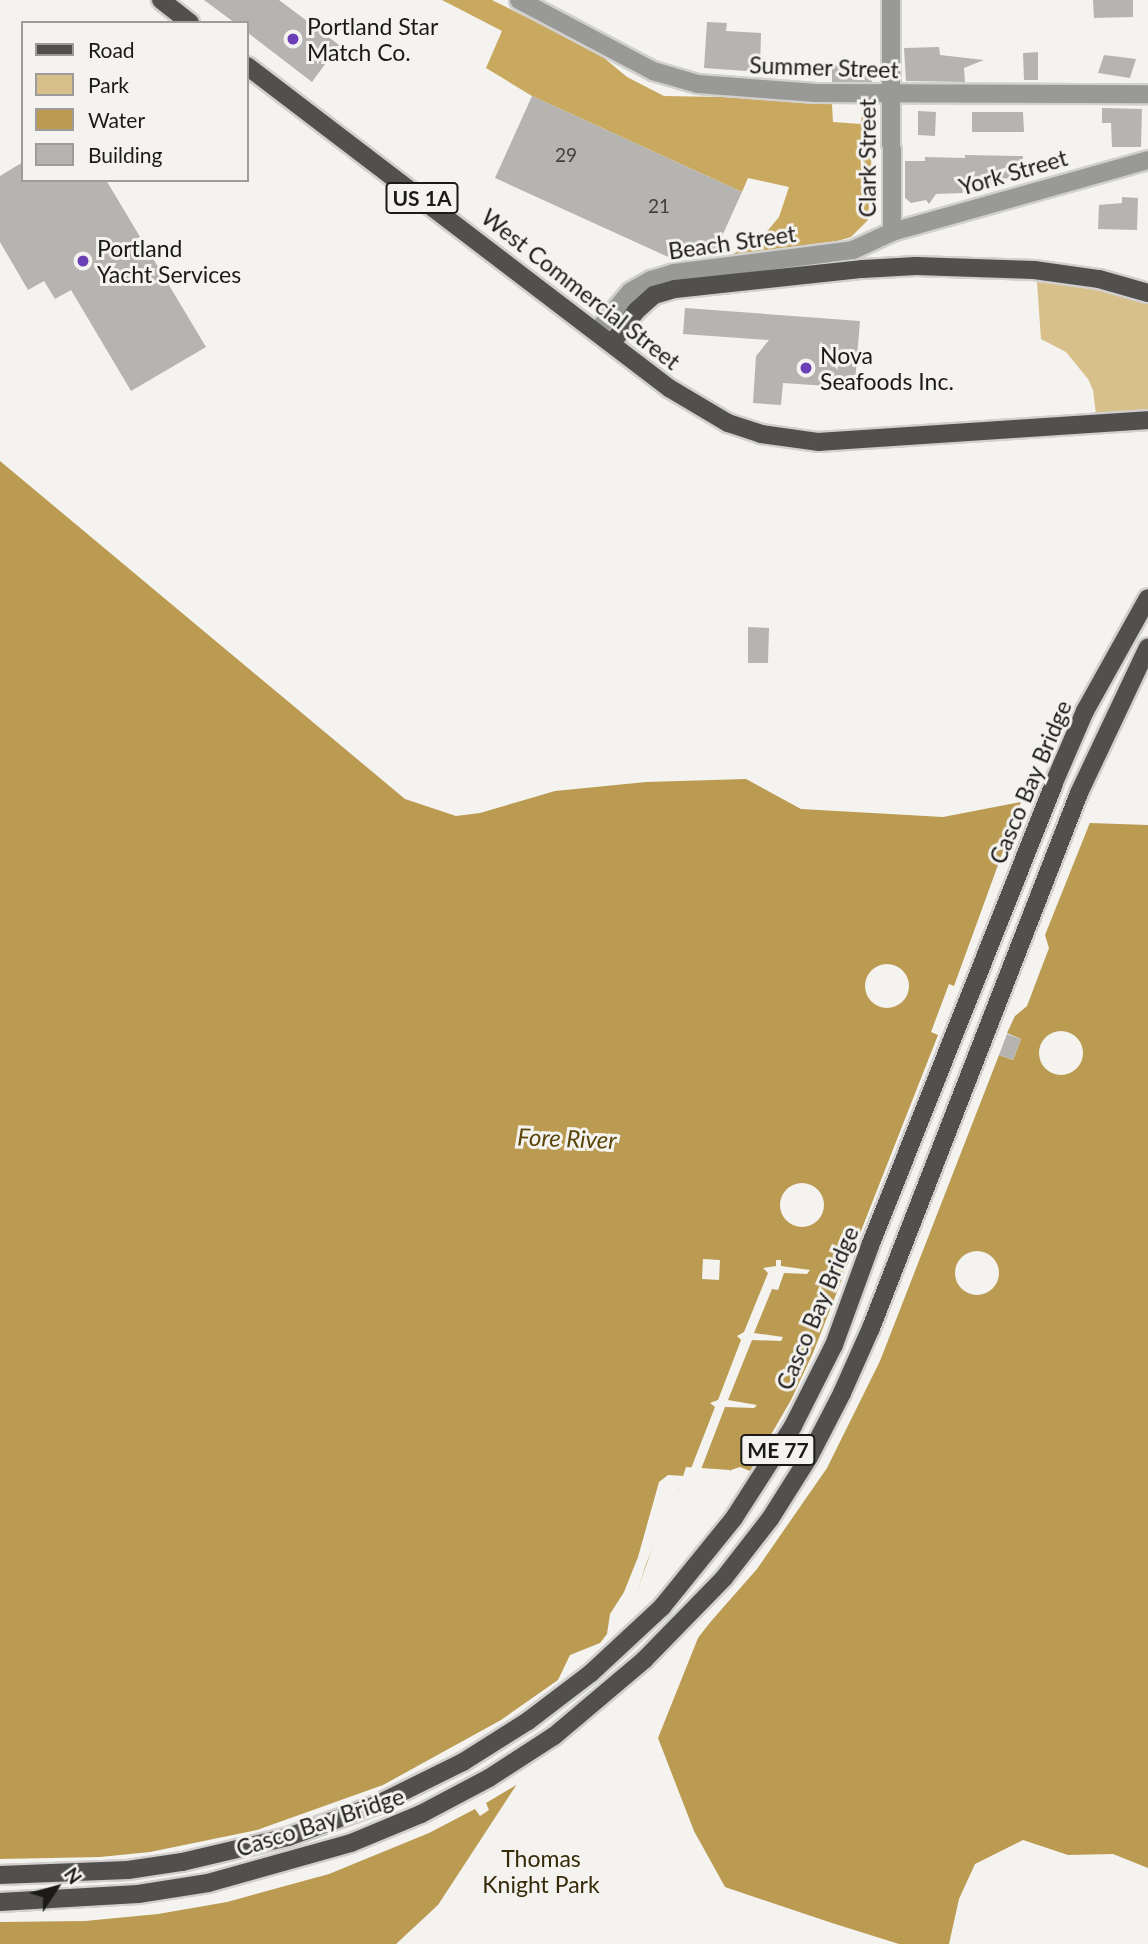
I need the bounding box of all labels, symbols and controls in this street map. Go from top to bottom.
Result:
place label: Portland Star Match Co. [307,12,438,66]
legend [21,21,248,182]
marker: Portland Star Match Co. [285,31,301,47]
text: Road [88,37,135,62]
street label: Summer Street [749,51,899,83]
text: Park [88,72,129,97]
street label: Clark Street [853,99,881,217]
text: Water [88,107,145,132]
text: Building [88,142,163,167]
street label: York Street [956,143,1070,201]
house number: 29 [555,144,577,166]
road number: US 1A [385,180,459,216]
house number: 21 [648,195,670,217]
street label: West Commercial Street [476,203,686,375]
street label: Beach Street [666,219,798,265]
place label: Portland Yacht Services [97,234,241,288]
marker: Portland Yacht Services [75,253,91,269]
place label: Nova Seafoods Inc. [820,341,954,395]
marker: Nova Seafoods Inc. [798,360,814,376]
street label: Casco Bay Bridge [983,696,1077,868]
water label: Fore River [517,1122,617,1154]
street label: Casco Bay Bridge [770,1222,864,1394]
road number: ME 77 [740,1432,816,1468]
street label: Casco Bay Bridge [232,1782,408,1862]
park label: Thomas Knight Park [482,1844,600,1898]
north arrow [21,1853,91,1923]
text: N [60,1863,87,1888]

